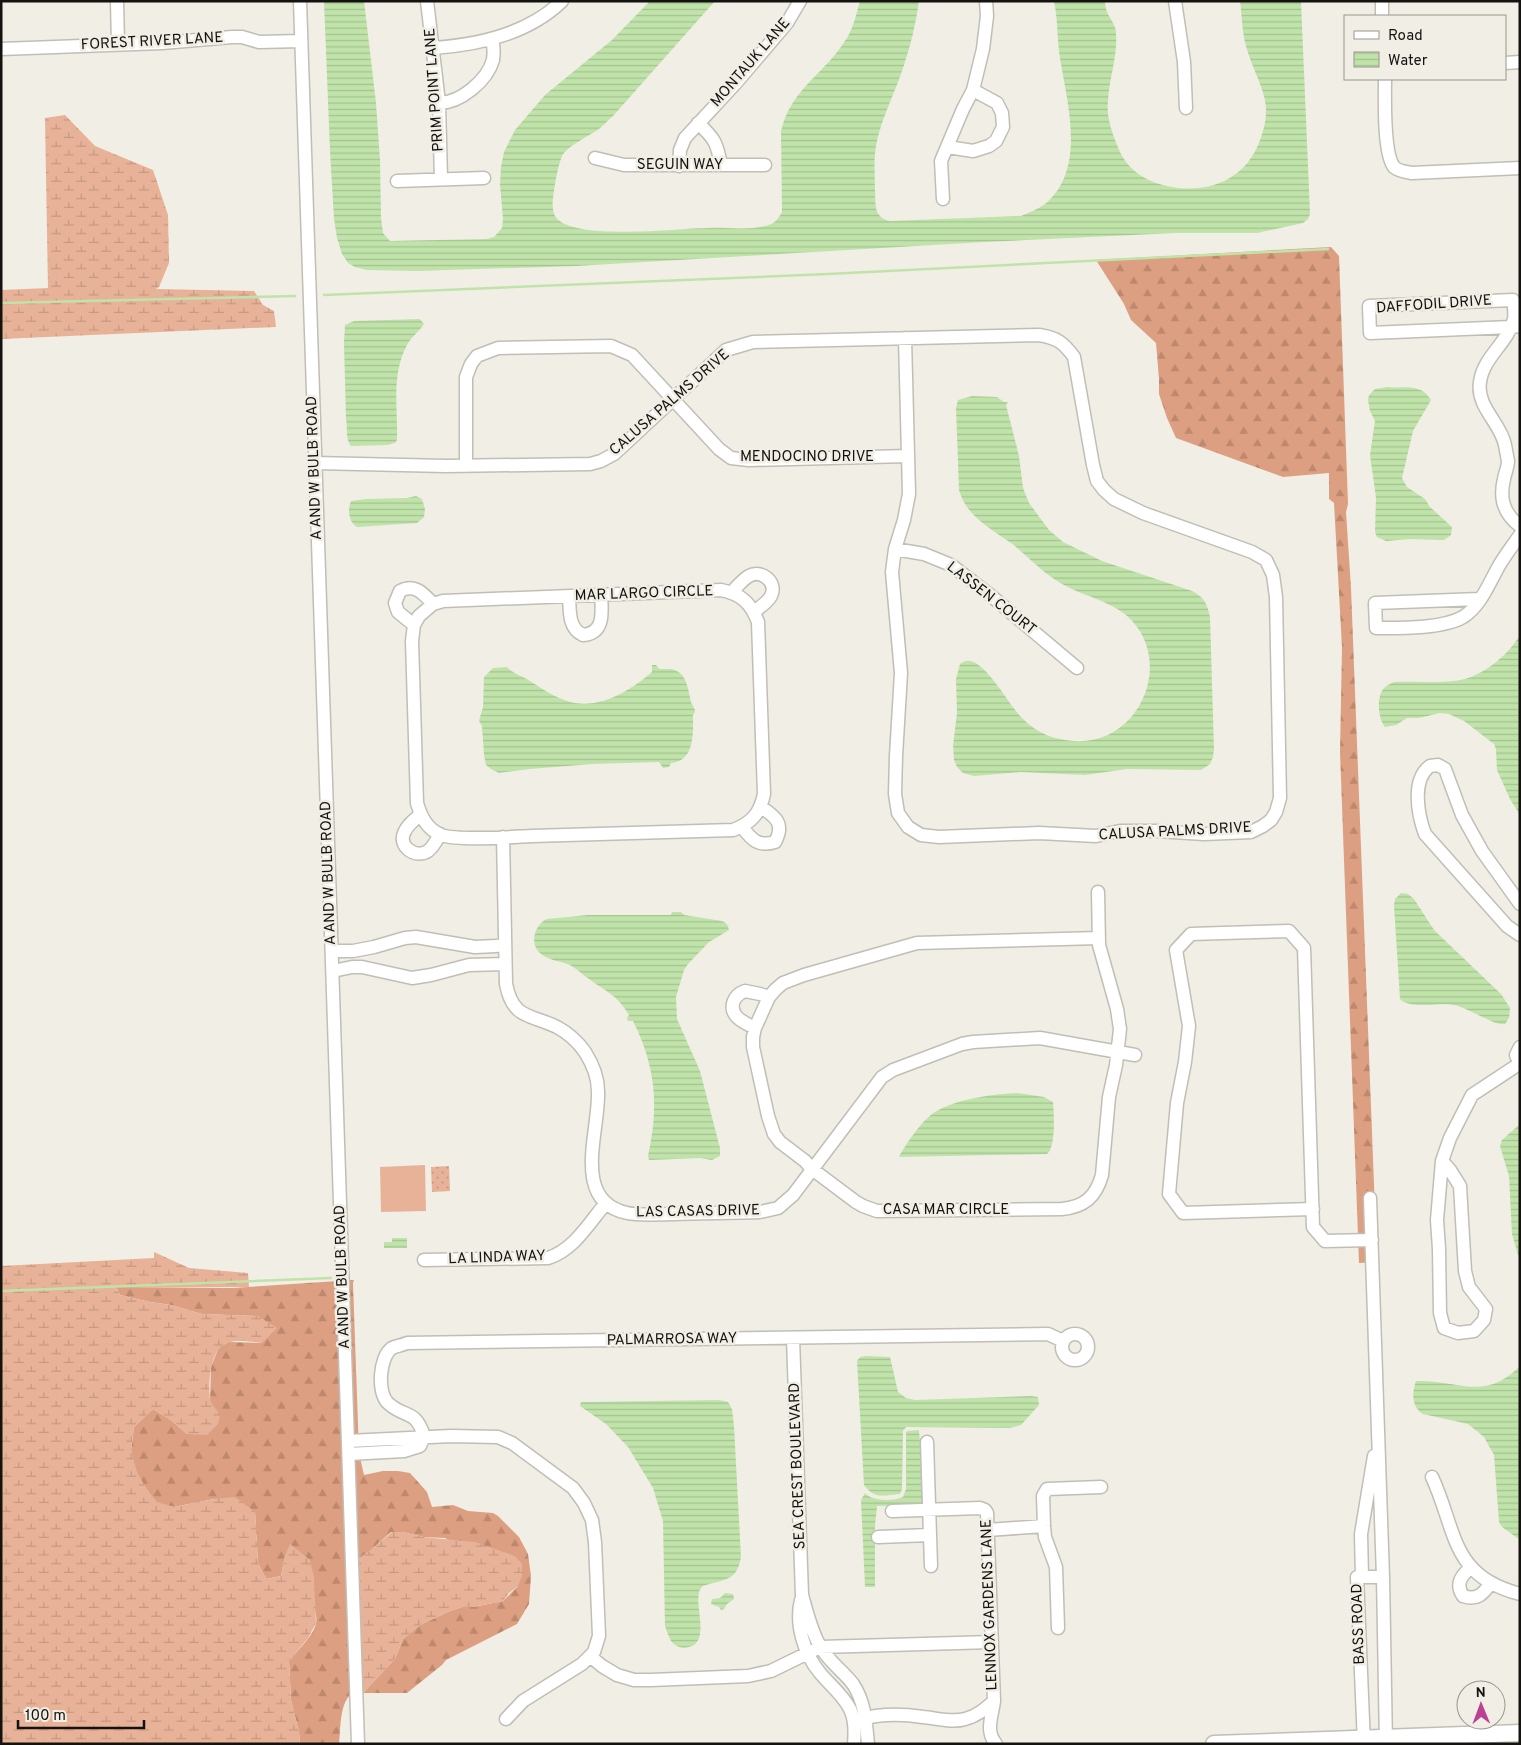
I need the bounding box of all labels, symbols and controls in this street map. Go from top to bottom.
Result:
street label: MONTAUK LANE [707,15,795,111]
legend [1344,15,1506,80]
street label: PRIM POINT LANE [421,27,449,153]
text: Road [1388,27,1423,46]
street label: FOREST RIVER LANE [80,29,224,55]
text: Water [1388,52,1428,71]
street label: SEGUIN WAY [637,156,724,175]
street label: DAFFODIL DRIVE [1376,291,1493,319]
street label: CALUSA PALMS DRIVE [606,346,734,460]
street label: A AND W BULB ROAD [303,396,327,540]
street label: MENDOCINO DRIVE [740,448,874,467]
street label: LASSEN COURT [942,558,1040,640]
street label: MAR LARGO CIRCLE [574,582,714,606]
street label: A AND W BULB ROAD [317,801,341,945]
street label: CALUSA PALMS DRIVE [1098,819,1252,845]
street label: LAS CASAS DRIVE [636,1201,760,1223]
street label: CASA MAR CIRCLE [883,1201,1009,1220]
street label: A AND W BULB ROAD [331,1205,355,1349]
street label: LA LINDA WAY [448,1247,547,1269]
street label: PALMARROSA WAY [607,1329,738,1351]
street label: SEA CREST BOULEVARD [786,1382,810,1550]
street label: LENNOX GARDENS LANE [978,1519,1002,1691]
street label: BASS ROAD [1348,1583,1370,1665]
north arrow [1456,1680,1506,1730]
text: N [1476,1685,1486,1702]
scale bar [18,1698,144,1730]
text: 100 m [25,1707,66,1726]

